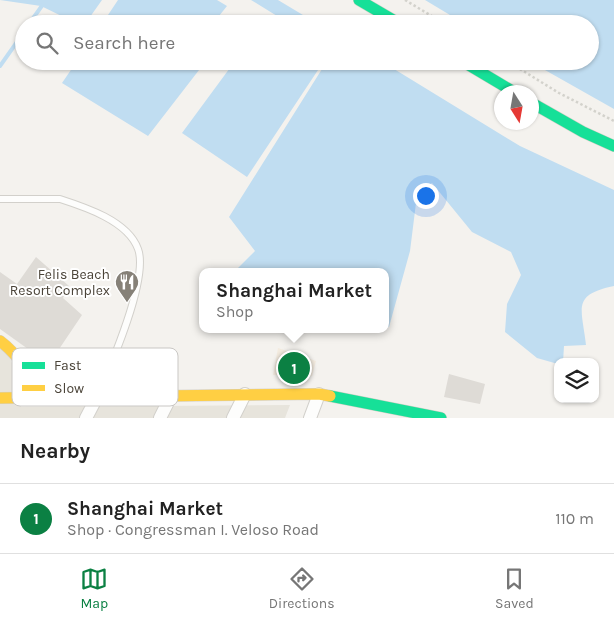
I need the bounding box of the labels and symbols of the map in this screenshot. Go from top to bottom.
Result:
north arrow [494,85,539,130]
your location [413,183,439,209]
place label: Felis Beach Resort Complex [10,266,110,299]
restaurant icon: Felis Beach Resort Complex [114,269,140,303]
legend [12,348,178,406]
pin: 1 [278,349,310,387]
text: Fast [54,357,81,374]
text: Slow [54,380,84,397]

